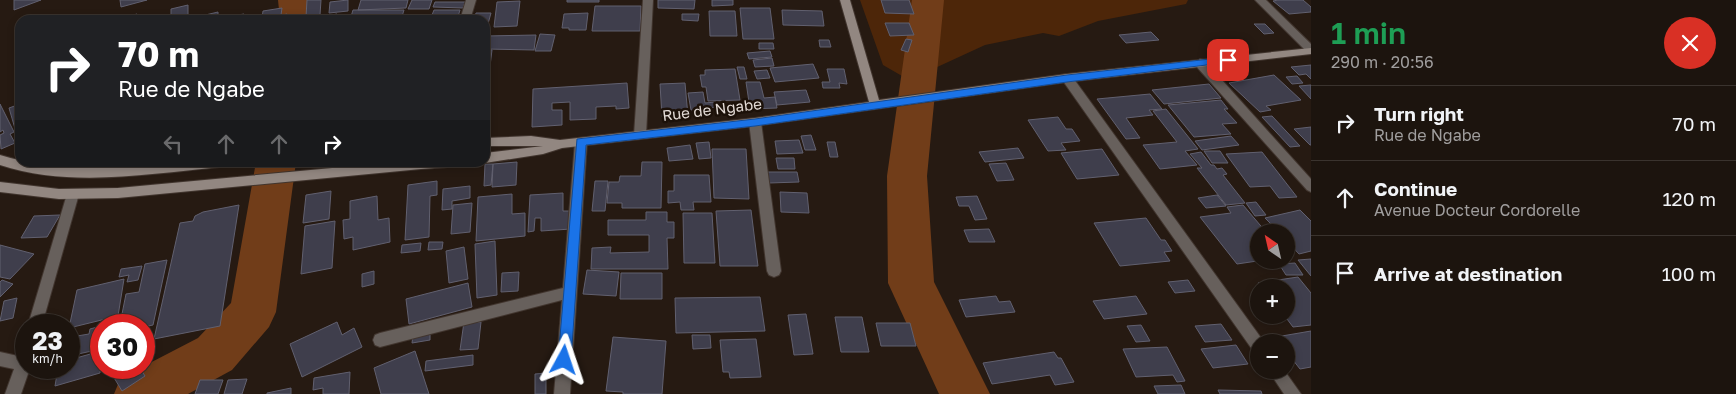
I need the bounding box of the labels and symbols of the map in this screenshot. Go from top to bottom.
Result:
pin [1207,39,1249,81]
street label: Rue de Ngabe [661,94,763,124]
north arrow [1250,224,1295,269]
speed limit sign: 30 [90,314,155,379]
position arrow [537,333,589,385]

